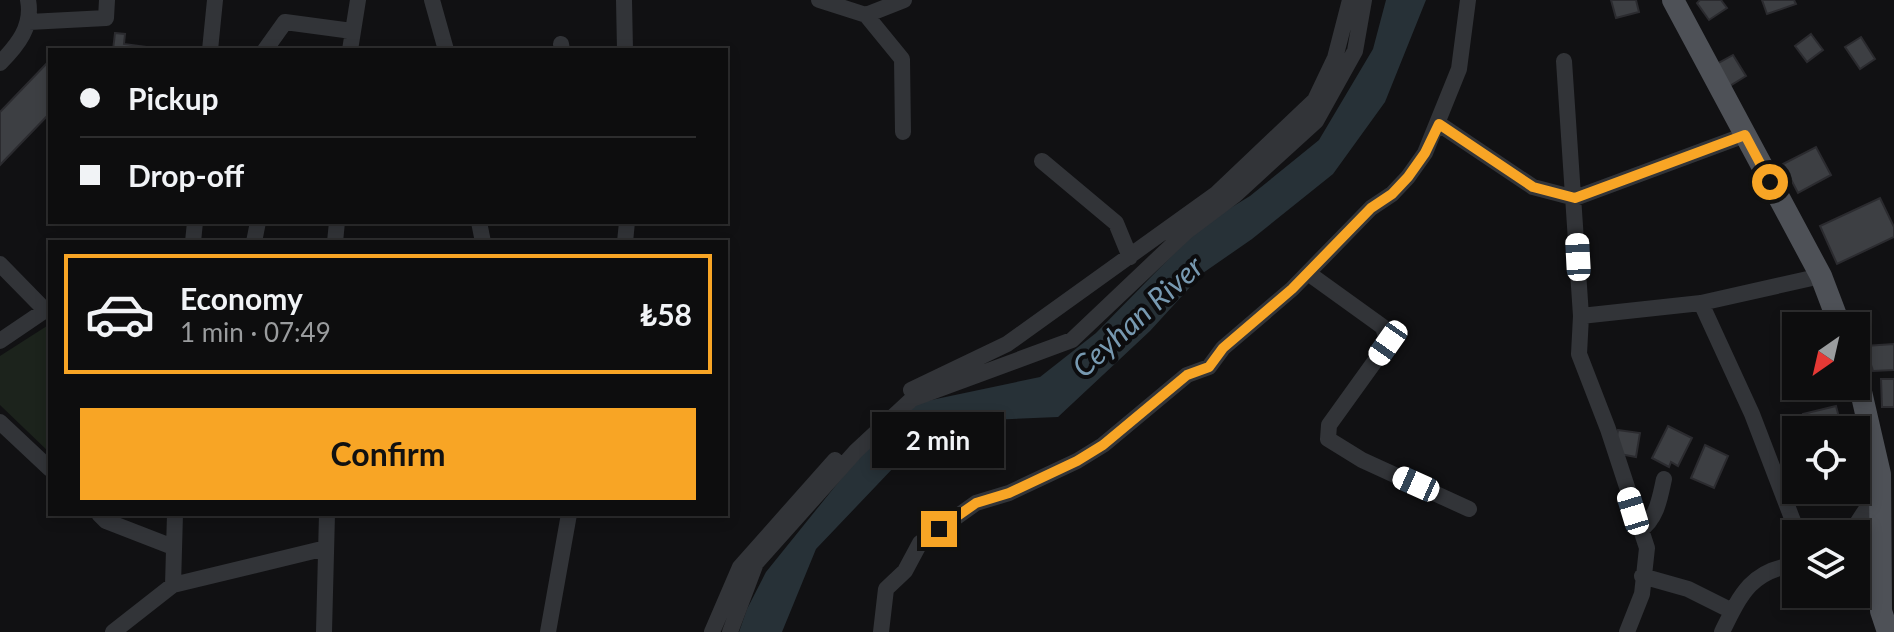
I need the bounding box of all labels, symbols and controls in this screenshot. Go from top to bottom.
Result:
text: Pickup [128,80,219,116]
text: Drop-off [128,157,244,193]
route start [1752,164,1788,200]
car [1565,232,1591,282]
water label: Ceyhan River [1064,247,1210,384]
icon: car [84,278,156,350]
text: Economy [180,280,303,316]
text: ₺58 [640,296,692,332]
north arrow [1782,312,1870,400]
map controls [1782,312,1870,608]
text: 1 min · 07:49 [180,316,331,348]
car [1364,316,1412,370]
button: Confirm [80,408,696,500]
callout: 2 min [873,413,1005,469]
button: locate [1782,416,1870,504]
text: 2 min [906,424,970,456]
car [1389,463,1443,505]
car [1615,485,1651,537]
route end [921,511,957,547]
button: layers [1782,520,1870,608]

